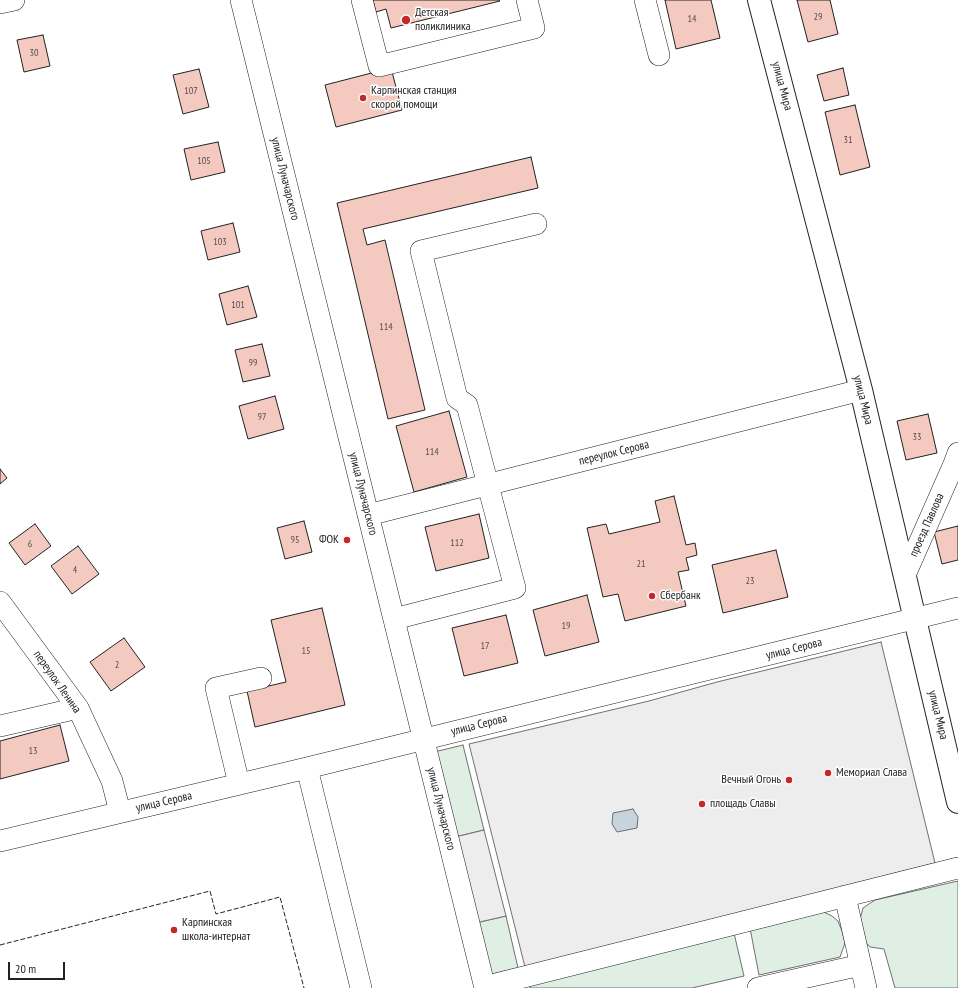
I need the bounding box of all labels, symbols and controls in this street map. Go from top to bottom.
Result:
place label: Детская поликлиника [415,6,470,34]
house number: 29 [814,11,822,23]
house number: 14 [688,13,696,25]
marker: Детская поликлиника [400,14,412,26]
house number: 30 [30,47,38,59]
street label: улица Мира [769,60,795,112]
place label: Карпинская станция скорой помощи [371,84,457,112]
house number: 107 [184,85,198,97]
marker: Карпинская станция скорой помощи [358,93,368,103]
house number: 31 [844,134,852,146]
street label: улица Луначарского [268,136,302,222]
house number: 105 [197,155,211,167]
house number: 103 [213,236,227,248]
house number: 101 [231,299,245,311]
house number: 114 [379,321,393,333]
house number: 99 [249,357,257,369]
street label: улица Мира [850,374,876,426]
house number: 97 [258,411,266,423]
house number: 33 [913,431,921,443]
street label: переулок Серова [577,437,651,469]
house number: 114 [425,446,439,458]
street label: улица Луначарского [346,451,380,537]
street label: проезд Павлова [907,491,947,559]
place label: ФОК [319,533,339,547]
house number: 95 [291,534,299,546]
marker: ФОК [342,535,352,545]
house number: 112 [450,537,464,549]
house number: 6 [28,538,32,550]
house number: 21 [637,558,645,570]
house number: 4 [73,564,77,576]
house number: 23 [746,575,754,587]
place label: Сбербанк [660,589,701,603]
marker: Сбербанк [647,591,657,601]
house number: 19 [562,620,570,632]
street label: улица Серова [764,635,824,663]
house number: 17 [481,640,489,652]
house number: 15 [302,645,310,657]
street label: переулок Ленина [30,648,84,716]
house number: 2 [115,659,119,671]
street label: улица Мира [925,689,951,741]
street label: улица Серова [449,711,509,739]
house number: 13 [29,745,37,757]
street label: улица Луначарского [424,766,458,852]
place label: Мемориал Слава [836,766,907,780]
marker: Мемориал Слава [823,768,833,778]
place label: Вечный Огонь [721,773,781,787]
marker: Вечный Огонь [784,775,794,785]
street label: улица Серова [134,789,194,815]
place label: площадь Славы [710,797,776,811]
marker: площадь Славы [697,799,707,809]
place label: Карпинская школа-интернат [182,916,250,944]
marker: Карпинская школа-интернат [169,925,179,935]
scale bar [10,954,67,980]
text: 20 m [15,961,36,976]

